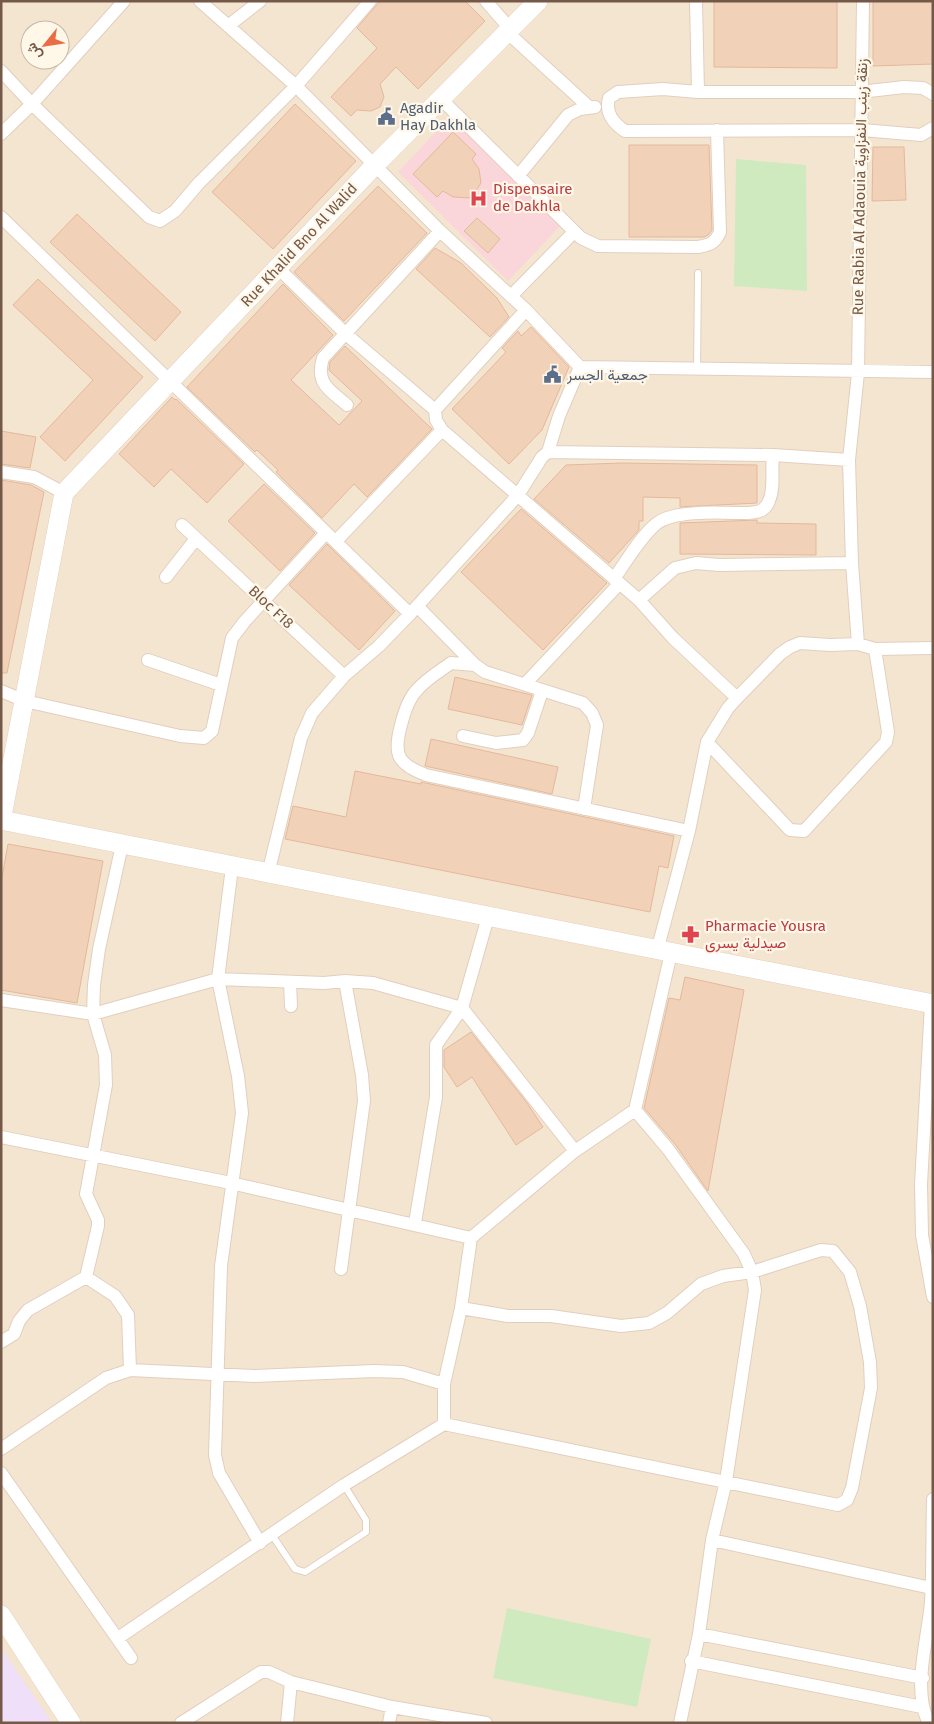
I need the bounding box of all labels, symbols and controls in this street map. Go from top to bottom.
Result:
north arrow [20,20,70,70]
text: ش [23,40,46,63]
street label: Rue Rabia Al Adaouia زنقة زينب النفزاوية [849,58,871,316]
place label: Agadir Hay Dakhla [400,99,476,134]
public building icon: Agadir Hay Dakhla [376,107,396,127]
street label: Rue Khalid Bno Al Walid [237,180,361,310]
place label: Dispensaire de Dakhla [493,180,573,215]
hospital icon: Dispensaire de Dakhla [469,188,489,208]
public building icon: جمعية الجسر [543,365,563,385]
place label: جمعية الجسر [566,366,648,384]
street label: Bloc F18 [245,582,297,632]
place label: Pharmacie Yousra صيدلية يسرى [705,917,826,953]
pharmacy icon: Pharmacie Yousra صيدلية يسرى [681,925,701,945]

